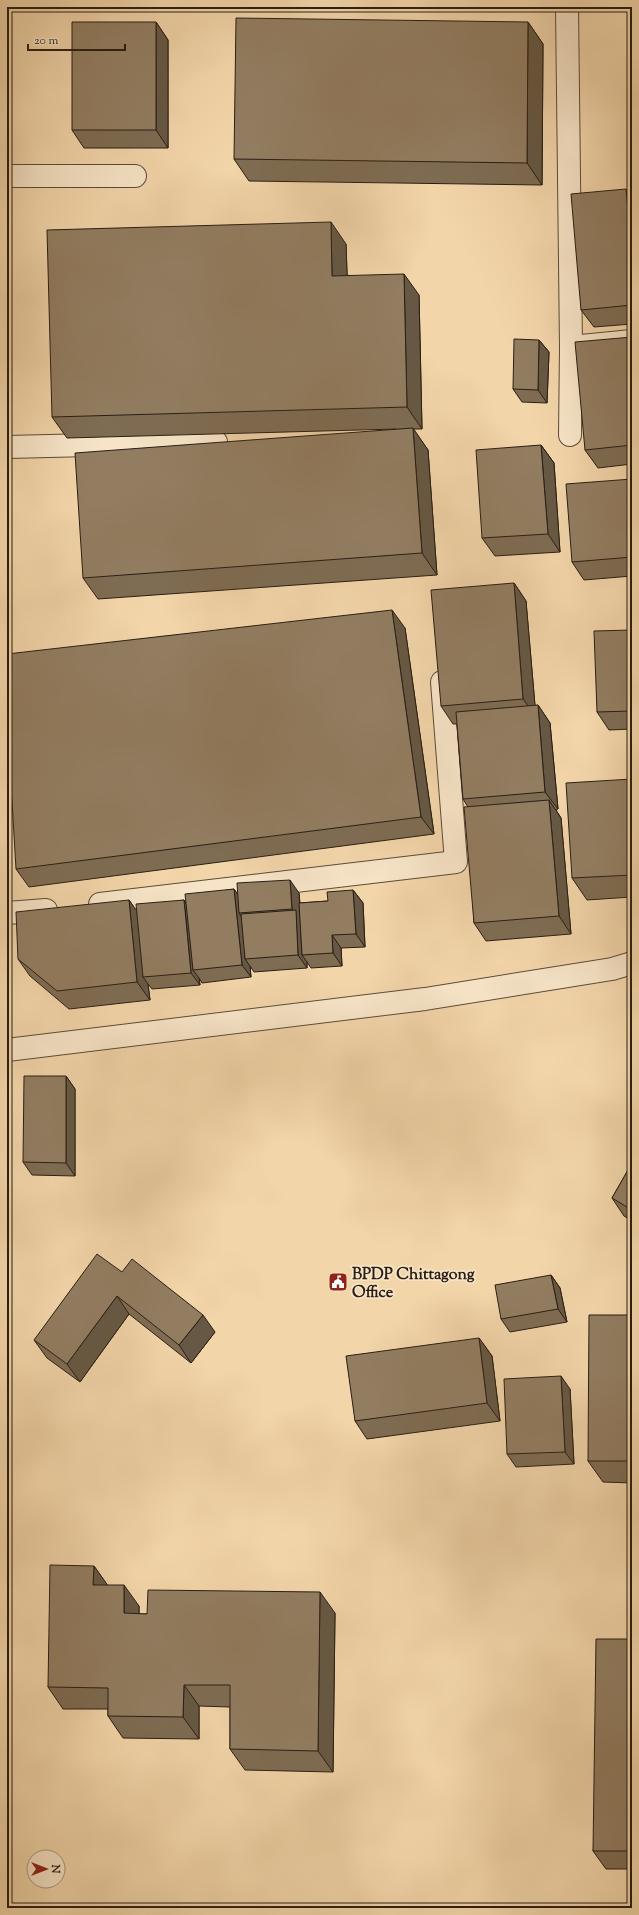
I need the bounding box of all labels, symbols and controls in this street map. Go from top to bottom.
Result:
scale bar [28,26,125,52]
text: 20 m [34,32,59,50]
place label: BPDP Chittagong Office [352,1264,475,1305]
public building icon: BPDP Chittagong Office [327,1271,349,1293]
north arrow [26,1849,66,1889]
text: N [47,1864,63,1874]

